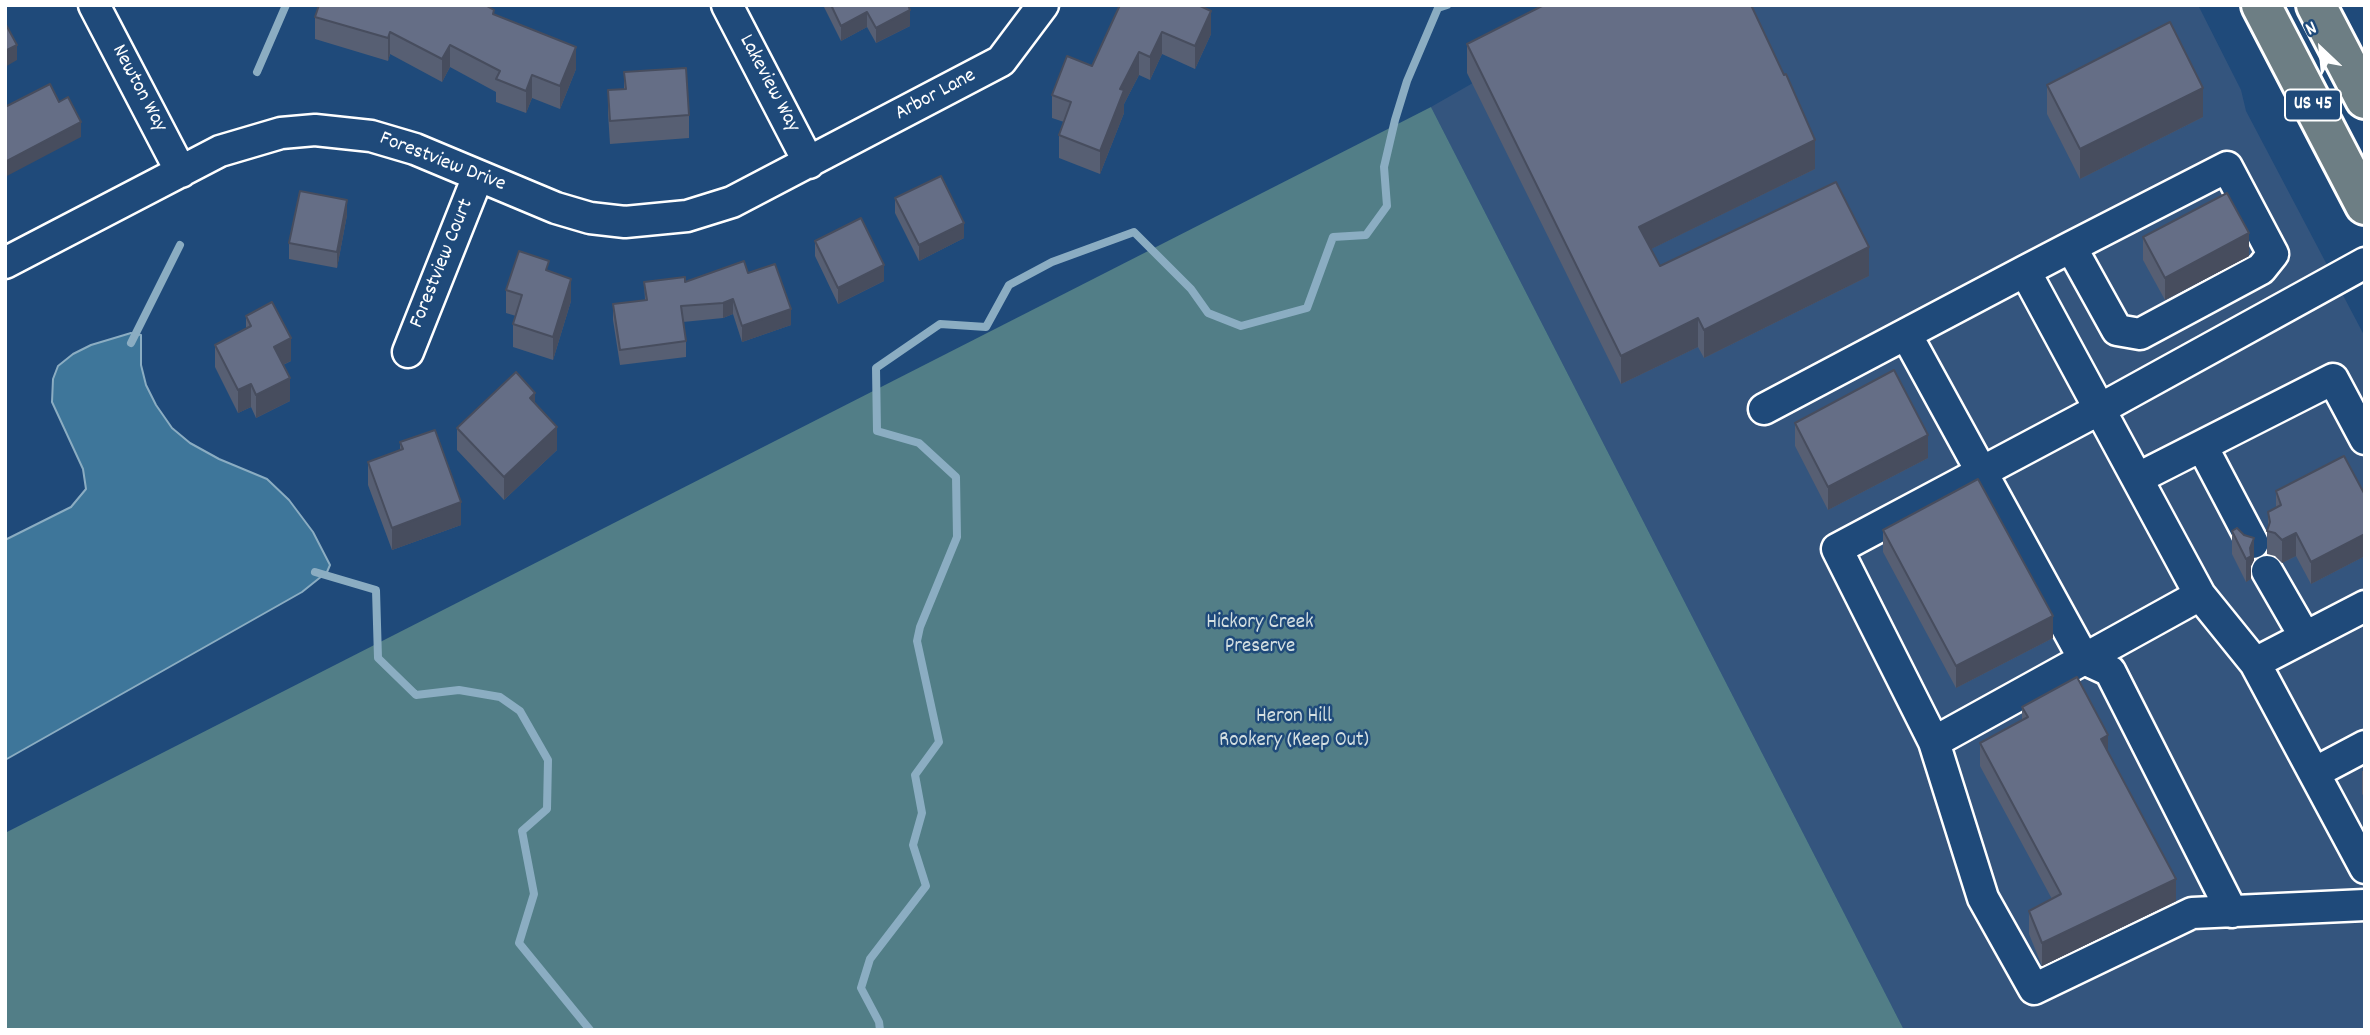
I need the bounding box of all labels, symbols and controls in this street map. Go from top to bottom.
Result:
north arrow [2286,14,2356,84]
text: N [2301,15,2322,44]
street label: Lakeview Way [732,31,804,137]
street label: Newton Way [105,41,171,137]
street label: Arbor Lane [891,64,981,128]
road number: US 45 [2285,90,2341,120]
street label: Forestview Drive [375,127,509,199]
street label: Forestview Court [406,196,480,332]
park label: Hickory Creek Preserve [1206,611,1314,661]
park label: Heron Hill Rookery (Keep Out) [1219,705,1369,755]

